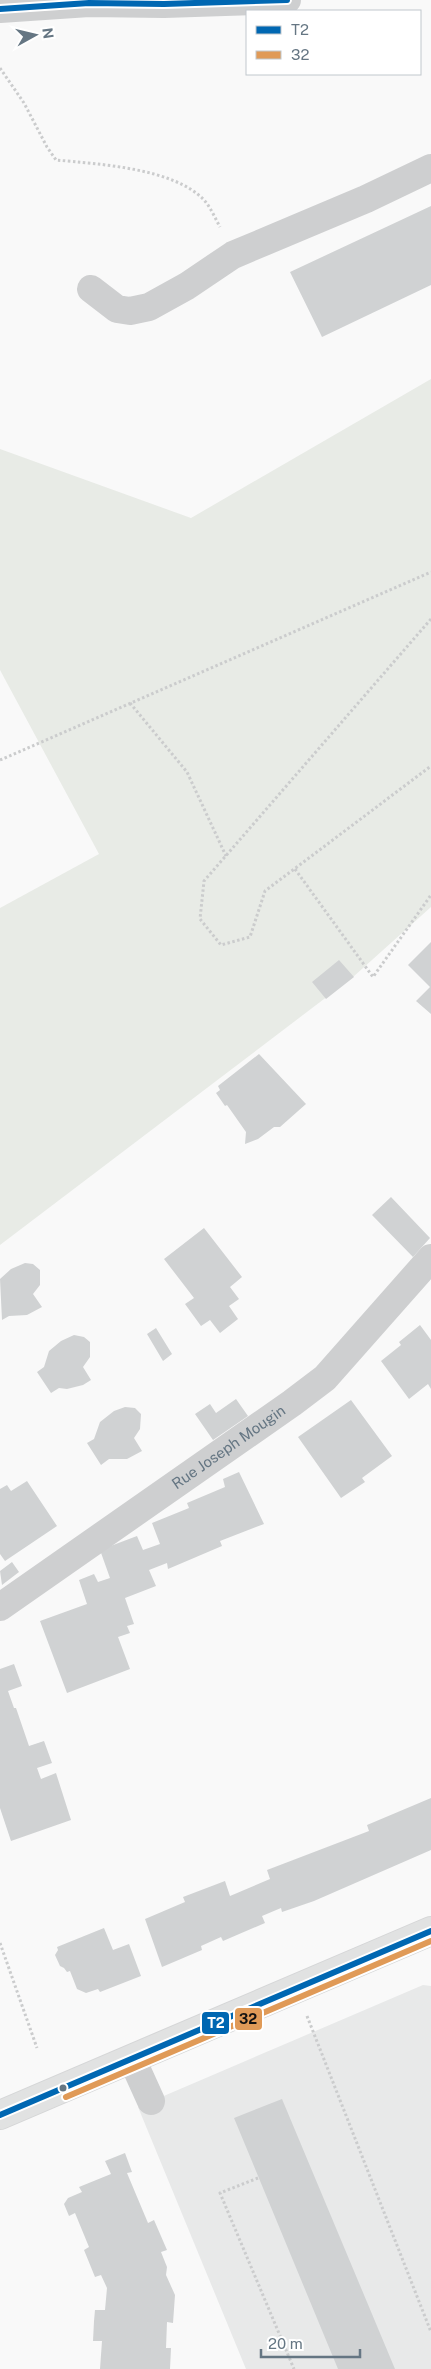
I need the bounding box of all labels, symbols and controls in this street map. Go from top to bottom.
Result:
north arrow [10,10,60,60]
legend [246,10,421,75]
text: T2 [291,21,309,38]
text: N [39,27,57,40]
text: 32 [291,46,309,63]
street label: Rue Joseph Mougin [168,1401,288,1492]
line badge: 32 [234,2007,263,2031]
line badge: T2 [201,2011,230,2035]
text: 32 [239,2011,257,2027]
text: T2 [207,2015,225,2031]
unlabelled marker [58,2083,68,2093]
scale bar [261,2326,360,2358]
text: 20 m [268,2335,303,2352]

